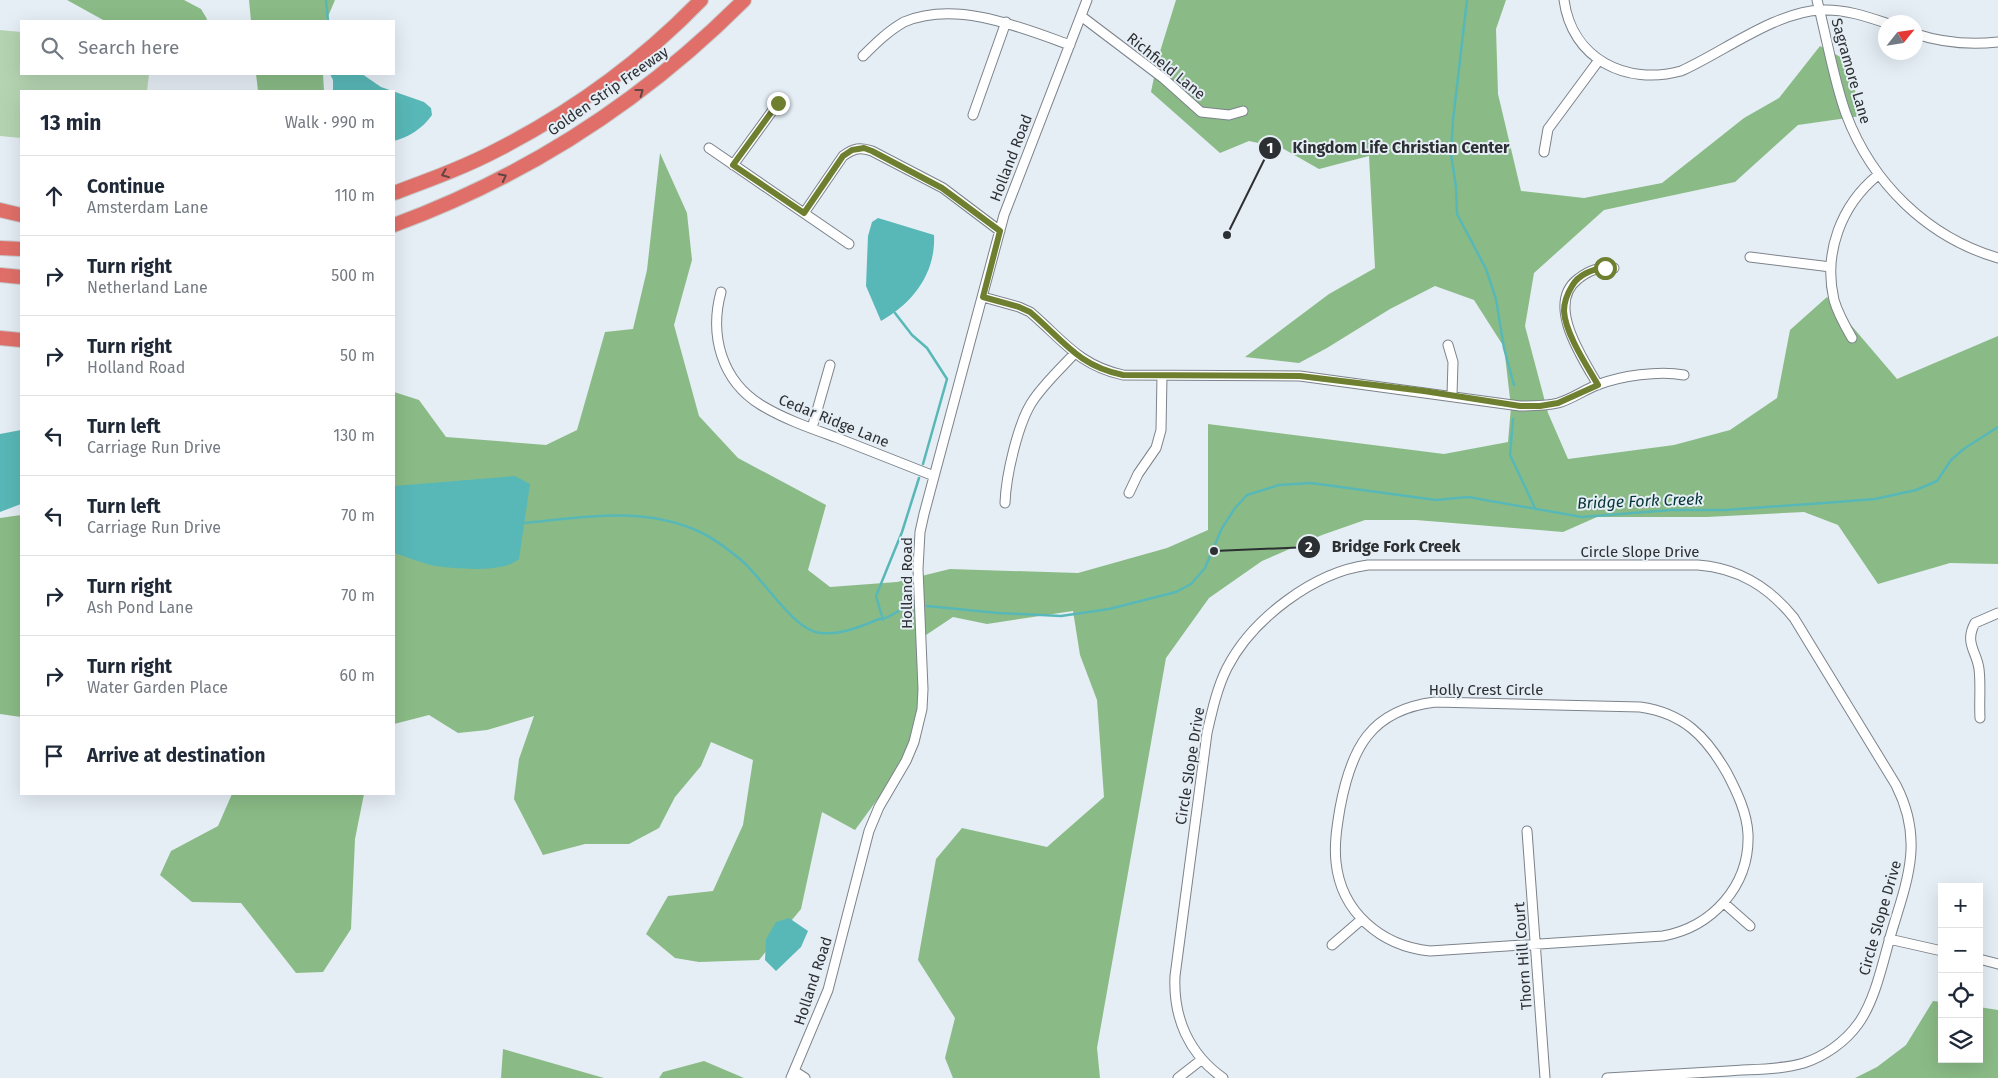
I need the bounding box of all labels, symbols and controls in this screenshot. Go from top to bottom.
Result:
north arrow [1878,15,1923,60]
street label: Sagramore Lane [1827,16,1875,126]
search box [20,20,395,75]
street label: Richfield Lane [1123,29,1209,103]
icon: search [38,34,66,62]
text: Search here [78,36,179,59]
street label: Golden Strip Freeway [544,42,672,139]
one-way arrow [634,89,643,97]
route end [767,92,790,115]
text: 13 min [40,110,101,136]
street label: Holland Road [986,112,1036,204]
text: Walk · 990 m [285,113,375,132]
callout: Kingdom Life Christian Center [1258,132,1519,163]
text: Kingdom Life Christian Center [1293,138,1510,157]
text: 1 [1267,139,1273,157]
one-way arrow [441,168,450,178]
one-way arrow [497,173,506,183]
text: Continue [87,175,165,198]
icon: ahead [40,182,68,210]
text: 110 m [334,186,375,205]
text: Amsterdam Lane [87,198,208,217]
text: Turn right [87,255,172,278]
route start [1594,257,1617,280]
icon: right [40,262,68,290]
text: 500 m [331,266,375,285]
text: Netherland Lane [87,278,208,297]
text: Turn right [87,335,172,358]
icon: right [40,342,68,370]
text: 50 m [340,346,375,365]
text: Holland Road [87,358,185,377]
street label: Cedar Ridge Lane [776,391,892,451]
text: Turn left [87,415,161,438]
icon: left [40,422,68,450]
text: 130 m [333,426,375,445]
text: Carriage Run Drive [87,438,221,457]
water label: Bridge Fork Creek [1577,489,1704,513]
text: Turn left [87,495,161,518]
icon: left [40,502,68,530]
text: 70 m [341,506,375,525]
text: Carriage Run Drive [87,518,221,537]
callout: Bridge Fork Creek [1296,531,1470,562]
street label: Holland Road [898,537,916,629]
text: Bridge Fork Creek [1332,537,1460,556]
text: 2 [1305,538,1313,556]
street label: Circle Slope Drive [1580,543,1700,561]
text: Turn right [87,575,172,598]
icon: right [40,582,68,610]
text: 70 m [341,586,375,605]
text: Ash Pond Lane [87,598,193,617]
text: Turn right [87,655,172,678]
icon: right [40,662,68,690]
text: 60 m [340,666,375,685]
text: Water Garden Place [87,678,228,697]
street label: Holly Crest Circle [1429,681,1543,699]
street label: Circle Slope Drive [1172,706,1208,826]
icon: arrive [40,742,68,770]
text: Arrive at destination [87,744,266,767]
street label: Circle Slope Drive [1855,858,1905,978]
map controls [1938,883,1983,1063]
button: + [1938,883,1983,928]
street label: Thorn Hill Court [1510,901,1536,1010]
button: − [1938,928,1983,973]
street label: Holland Road [790,934,836,1028]
button: locate [1938,973,1983,1018]
button: layers [1938,1018,1983,1063]

